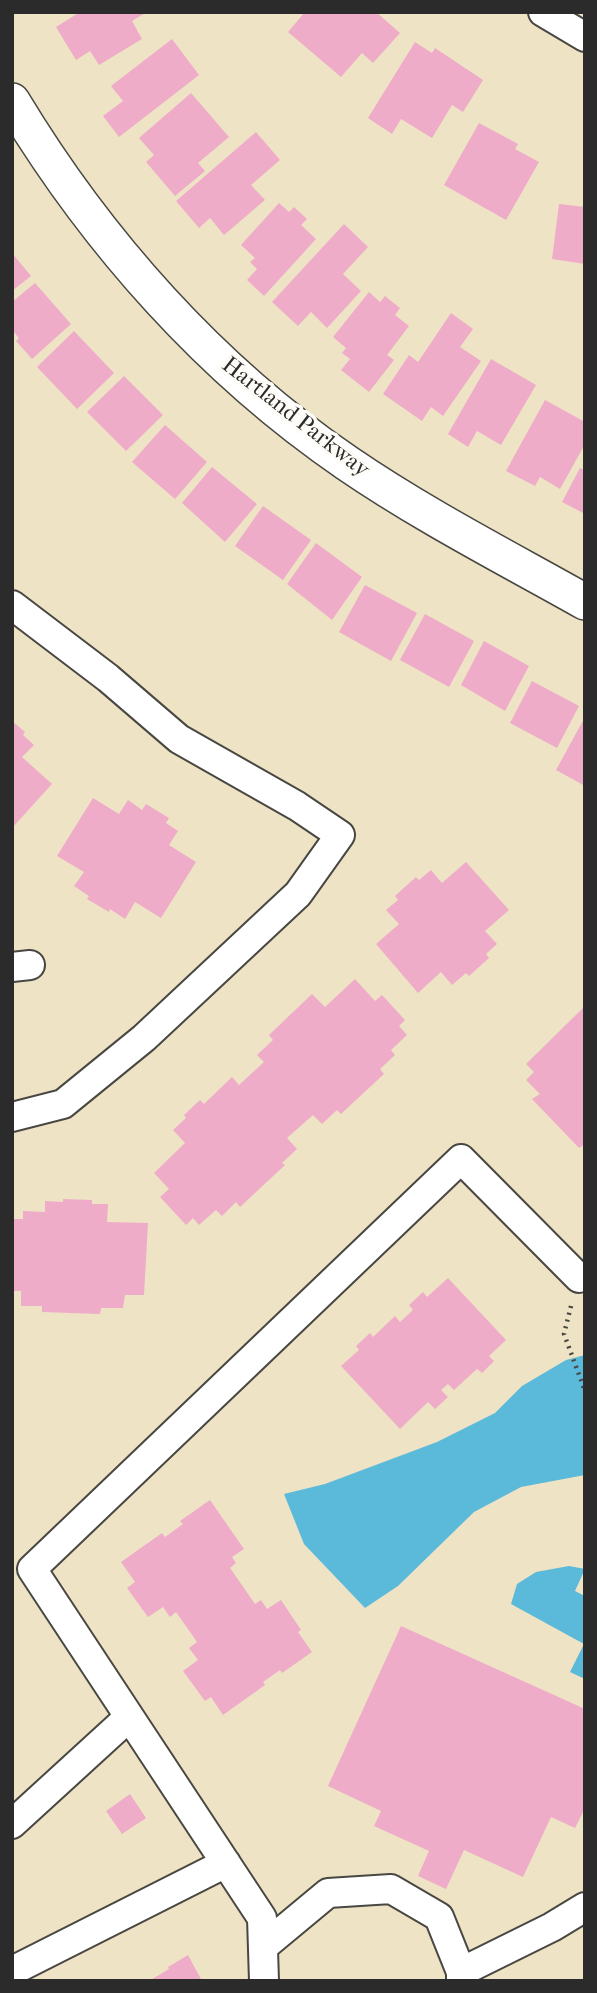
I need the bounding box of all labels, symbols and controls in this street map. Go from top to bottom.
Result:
street label: Hartland Parkway [216,352,374,484]

